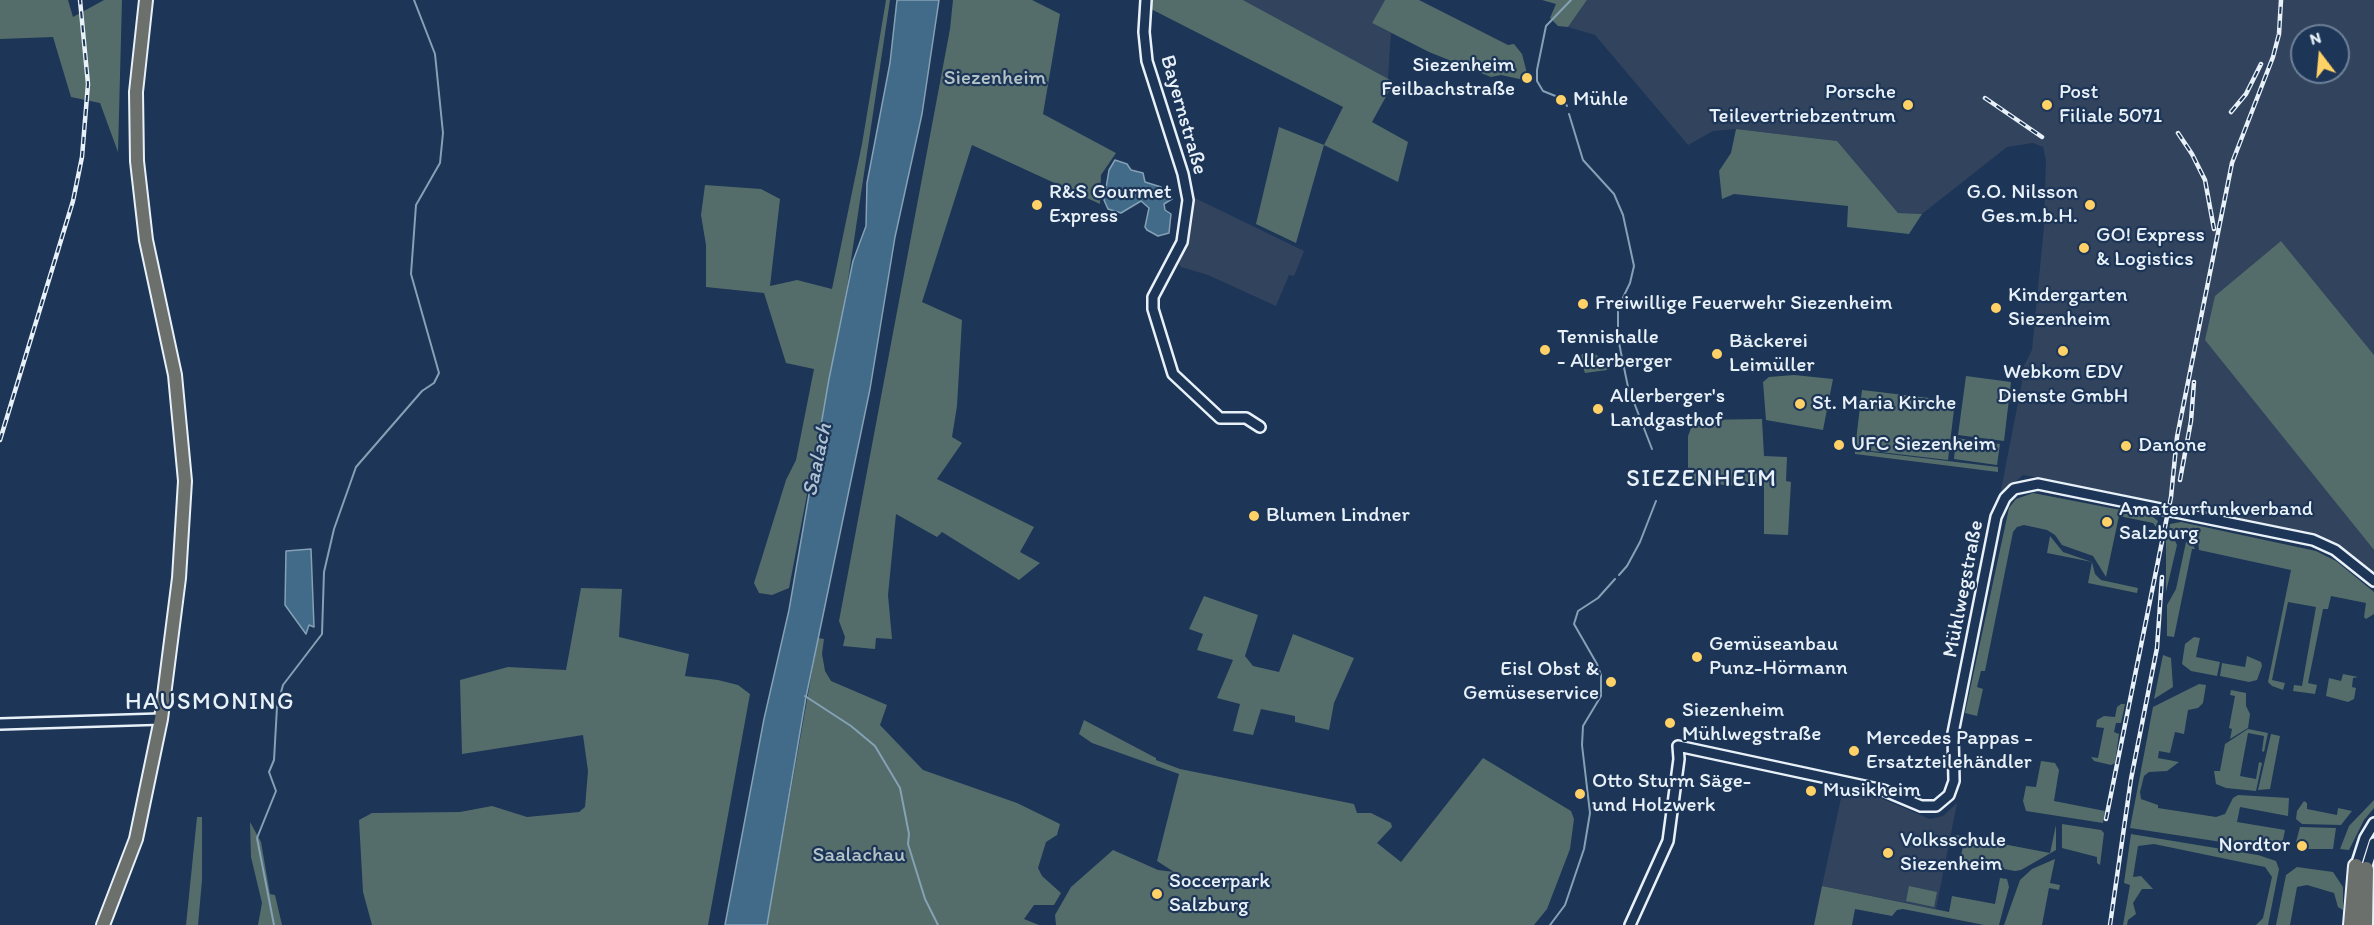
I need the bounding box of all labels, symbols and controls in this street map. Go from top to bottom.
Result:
north arrow [2290,24,2350,84]
text: N [2308,28,2323,49]
street label: Bayernstraße [1154,52,1212,178]
place label: Siezenheim Feilbachstraße [1381,53,1515,103]
park label: Siezenheim [944,66,1046,92]
marker: Siezenheim Feilbachstraße [1520,71,1534,85]
place label: Porsche Teilevertriebzentrum [1709,80,1896,130]
place label: Post Filiale 5071 [2059,80,2162,130]
place label: Mühle [1573,87,1628,113]
marker: Mühle [1554,93,1568,107]
marker: Porsche Teilevertriebzentrum [1901,98,1915,112]
marker: Post Filiale 5071 [2040,98,2054,112]
place label: R&S Gourmet Express [1049,180,1172,230]
place label: G.O. Nilsson Ges.m.b.H. [1966,180,2078,230]
marker: R&S Gourmet Express [1030,198,1044,212]
marker: G.O. Nilsson Ges.m.b.H. [2083,198,2097,212]
place label: GO! Express & Logistics [2096,223,2205,273]
marker: GO! Express & Logistics [2077,241,2091,255]
place label: Kindergarten Siezenheim [2008,283,2128,333]
place label: Freiwillige Feuerwehr Siezenheim [1595,291,1893,317]
marker: Freiwillige Feuerwehr Siezenheim [1576,297,1590,311]
marker: Kindergarten Siezenheim [1989,301,2003,315]
place label: Tennishalle - Allerberger [1557,325,1672,375]
place label: Bäckerei Leimüller [1729,329,1815,379]
marker: Tennishalle - Allerberger [1538,343,1552,357]
marker: Webkom EDV Dienste GmbH [2056,344,2070,358]
marker: Bäckerei Leimüller [1710,347,1724,361]
place label: Webkom EDV Dienste GmbH [1998,360,2128,410]
place label: Allerberger's Landgasthof [1610,384,1725,434]
place label: St. Maria Kirche [1812,391,1956,417]
marker: St. Maria Kirche [1793,397,1807,411]
marker: Allerberger's Landgasthof [1591,402,1605,416]
water label: Saalach [797,421,839,499]
place label: UFC Siezenheim [1851,432,1996,458]
place label: Danone [2138,433,2207,459]
marker: UFC Siezenheim [1832,438,1846,452]
marker: Danone [2119,439,2133,453]
district label: SIEZENHEIM [1627,466,1777,494]
place label: Amateurfunkverband Salzburg [2119,497,2313,547]
place label: Blumen Lindner [1266,503,1410,529]
marker: Blumen Lindner [1247,509,1261,523]
marker: Amateurfunkverband Salzburg [2100,515,2114,529]
street label: Mühlwegstraße [1938,518,1990,660]
place label: Gemüseanbau Punz-Hörmann [1709,632,1848,682]
marker: Gemüseanbau Punz-Hörmann [1690,650,1704,664]
place label: Eisl Obst & Gemüseservice [1463,657,1599,707]
marker: Eisl Obst & Gemüseservice [1604,675,1618,689]
district label: HAUSMONING [125,689,295,717]
place label: Siezenheim Mühlwegstraße [1682,698,1821,748]
marker: Siezenheim Mühlwegstraße [1663,716,1677,730]
place label: Mercedes Pappas - Ersatzteilehändler [1866,726,2033,776]
marker: Mercedes Pappas - Ersatzteilehändler [1847,744,1861,758]
place label: Otto Sturm Säge- und Holzwerk [1592,769,1751,819]
place label: Musikheim [1823,778,1921,804]
marker: Musikheim [1804,784,1818,798]
marker: Otto Sturm Säge- und Holzwerk [1573,787,1587,801]
place label: Volksschule Siezenheim [1900,828,2006,878]
place label: Nordtor [2219,833,2290,859]
marker: Nordtor [2295,839,2309,853]
park label: Saalachau [812,843,906,869]
marker: Volksschule Siezenheim [1881,846,1895,860]
place label: Soccerpark Salzburg [1169,869,1270,919]
marker: Soccerpark Salzburg [1150,887,1164,901]

